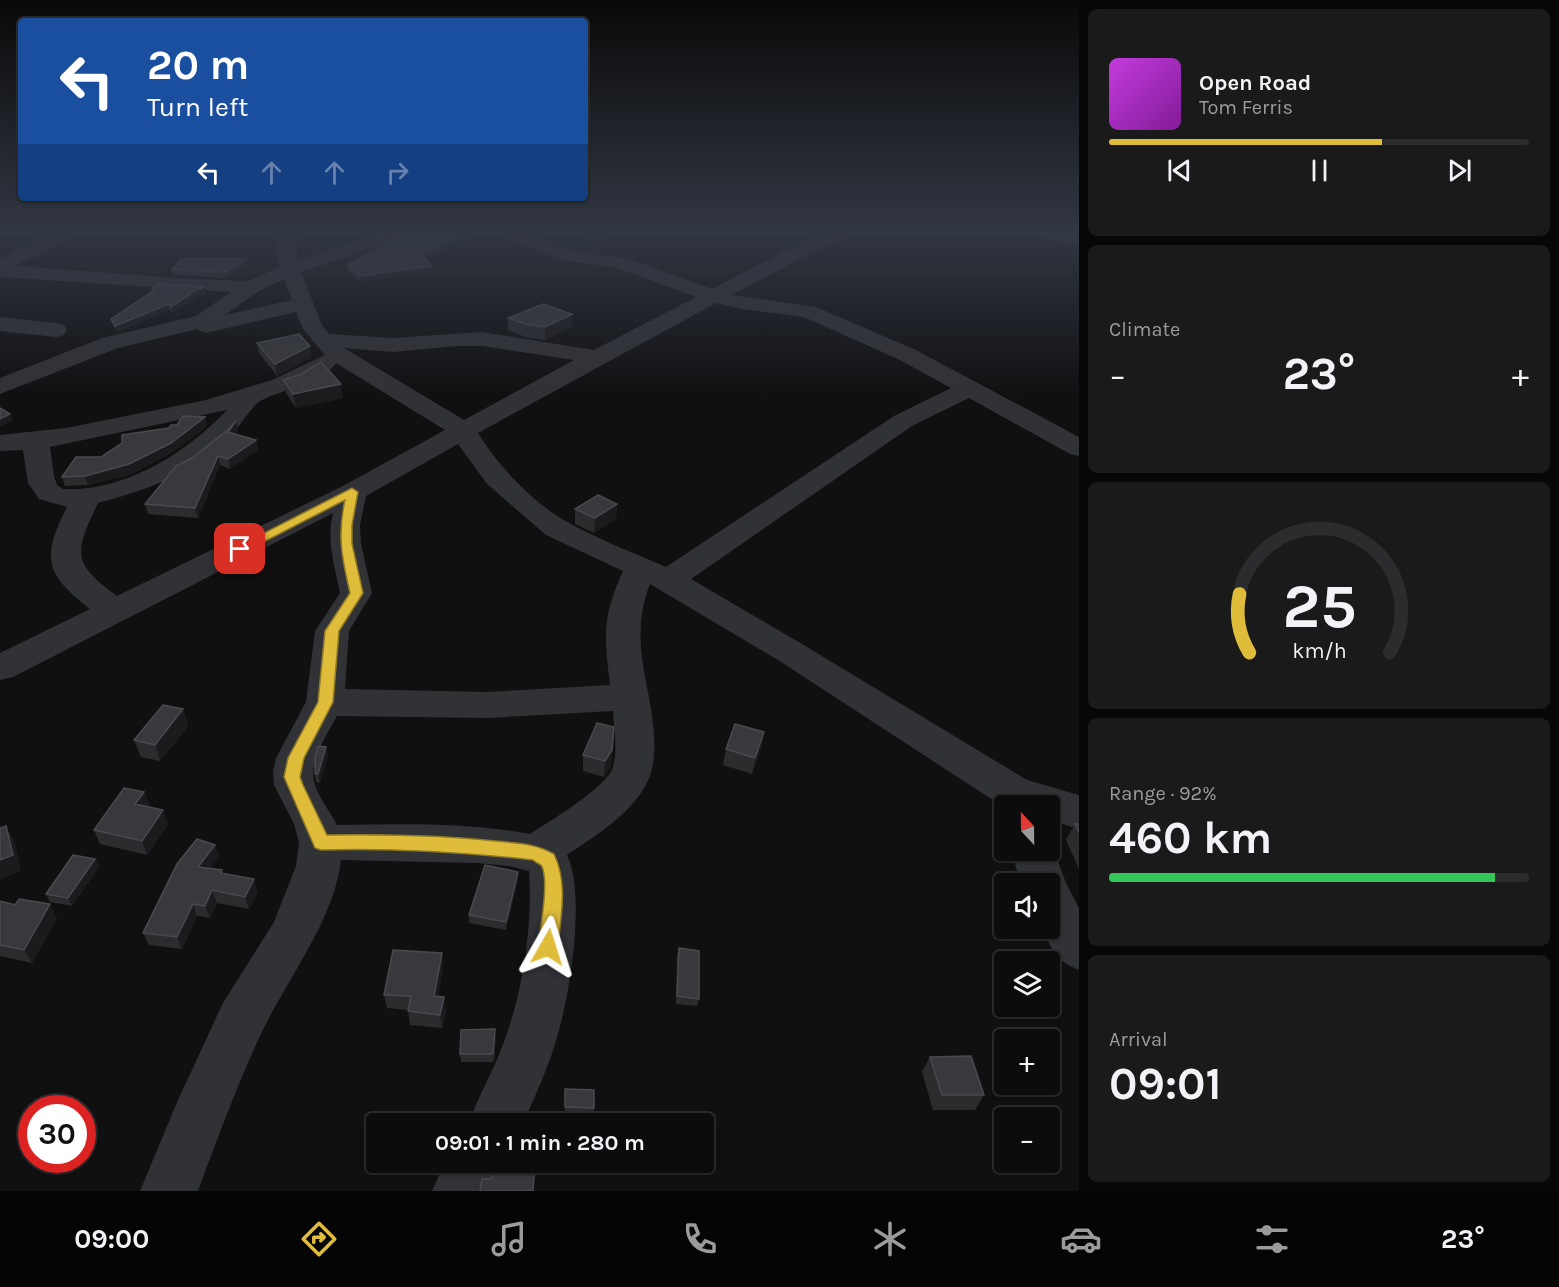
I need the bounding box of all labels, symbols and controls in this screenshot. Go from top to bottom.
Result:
text: 20 m [147,40,249,90]
icon: left [48,42,126,120]
text: Open Road [1199,70,1311,96]
text: Turn left [147,91,248,123]
text: Tom Ferris [1199,96,1293,119]
icon: previous [1163,154,1196,187]
icon: pause [1303,154,1336,187]
icon: next [1443,154,1476,187]
icon: left [192,156,225,189]
icon: ahead [255,156,288,189]
icon: ahead [318,156,351,189]
icon: right [381,156,414,189]
text: Climate [1109,318,1180,341]
text: 23° [1283,348,1355,400]
text: − [1109,356,1126,394]
text: + [1512,356,1529,394]
pin [214,523,265,574]
icon: arrive [223,532,256,565]
text: 25 [1282,570,1356,643]
text: km/h [1292,638,1346,663]
text: Range · 92% [1109,782,1217,805]
north arrow [994,795,1060,861]
map controls [994,795,1060,1173]
text: 460 km [1109,812,1272,864]
button: sound [994,873,1060,939]
position arrow [516,915,580,979]
button: layers [994,951,1060,1017]
text: Arrival [1109,1028,1168,1051]
button: + [994,1029,1060,1095]
text: 09:01 [1109,1058,1222,1110]
speed limit sign: 30 [18,1095,96,1173]
button: − [994,1107,1060,1173]
text: 09:01 · 1 min · 280 m [435,1130,645,1156]
icon: directions [298,1218,340,1260]
icon: music [488,1218,530,1260]
icon: phone [679,1218,721,1260]
icon: climate [869,1218,911,1260]
icon: car [1060,1218,1102,1260]
icon: filters [1251,1218,1293,1260]
text: 09:00 [74,1223,149,1255]
text: 23° [1441,1223,1485,1255]

